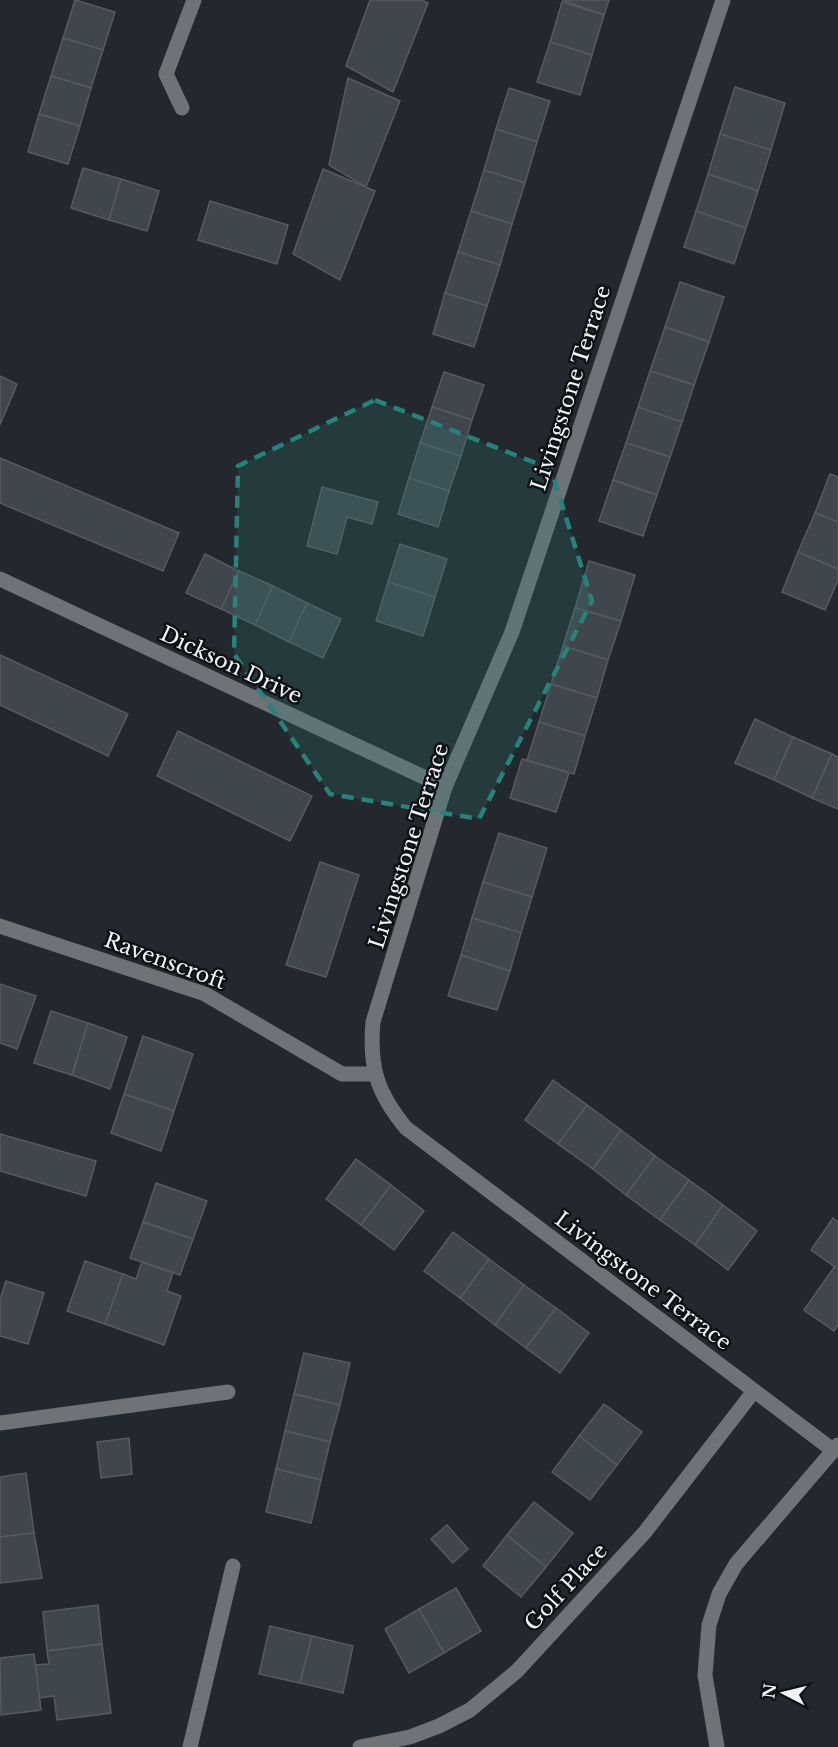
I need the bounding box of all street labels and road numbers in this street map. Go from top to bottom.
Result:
street label: Livingstone Terrace [526,282,616,494]
street label: Dickson Drive [156,621,306,709]
street label: Livingstone Terrace [364,740,454,952]
street label: Ravenscroft [101,927,229,995]
street label: Livingstone Terrace [550,1206,736,1356]
street label: Golf Place [519,1538,613,1636]

